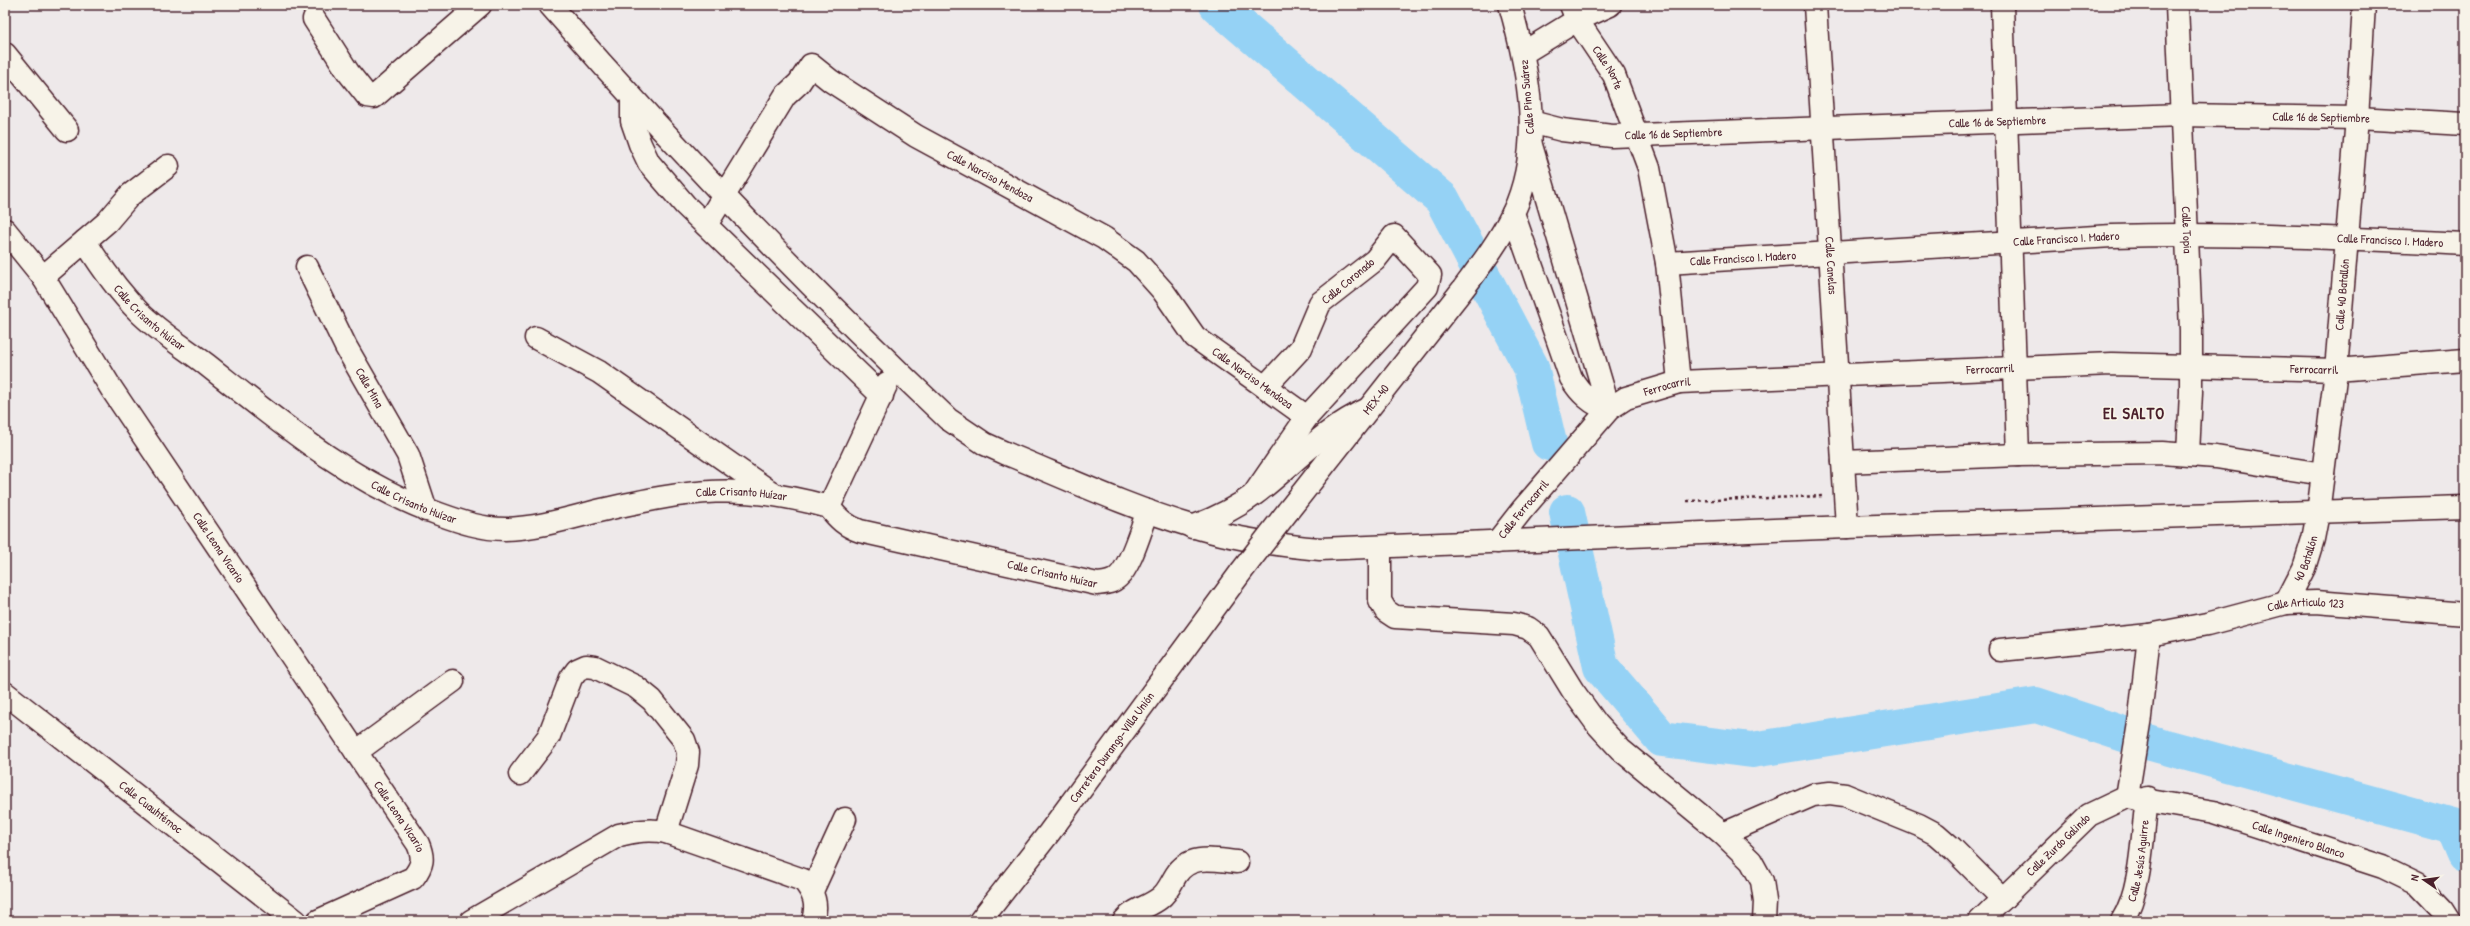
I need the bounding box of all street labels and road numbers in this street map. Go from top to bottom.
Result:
street label: Calle Norte [1588,42,1628,92]
street label: Calle Pino Suárez [1515,59,1538,135]
street label: Calle 16 de Septiembre [2272,108,2371,127]
street label: Calle 16 de Septiembre [1948,111,2047,132]
street label: Calle 16 de Septiembre [1624,123,1723,144]
street label: Calle Narciso Mendoza [944,145,1037,206]
street label: Calle Topia [2178,206,2197,254]
street label: Calle Francisco I. Madero [2013,227,2120,250]
street label: Calle Francisco I. Madero [2337,229,2444,251]
street label: Calle Canelas [1821,236,1842,295]
street label: Calle Francisco I. Madero [1689,246,1797,270]
street label: Calle Coronado [1318,253,1378,308]
street label: Calle 40 Batallón [2330,258,2353,331]
street label: Calle Crisanto Huízar [110,281,189,355]
street label: Calle Narciso Mendoza [1209,343,1297,413]
street label: Ferrocarril [1965,359,2015,378]
street label: Ferrocarril [2289,360,2339,378]
street label: Calle Mina [352,364,388,411]
street label: Ferrocarril [1641,372,1692,400]
street label: MEX-40 [1358,380,1393,418]
street label: Calle Ferrocarril [1494,475,1553,542]
street label: Calle Crisanto Huízar [368,476,459,528]
street label: Calle Crisanto Huízar [695,482,789,505]
street label: Calle Leona Vicario [189,509,249,586]
street label: 40 Batallón [2289,534,2321,584]
street label: Calle Crisanto Huízar [1006,555,1100,592]
street label: Calle Articulo 123 [2265,593,2345,616]
street label: Carretera Durango-Villa Unión [1065,688,1158,806]
street label: Calle Cuauhtémoc [116,776,187,837]
street label: Calle Leona Vicario [370,777,429,854]
street label: Calle Zurdo Galindo [2022,809,2094,880]
street label: Calle Ingeniero Blanco [2250,816,2347,862]
street label: Calle Jesús Aguirre [2123,819,2153,904]

